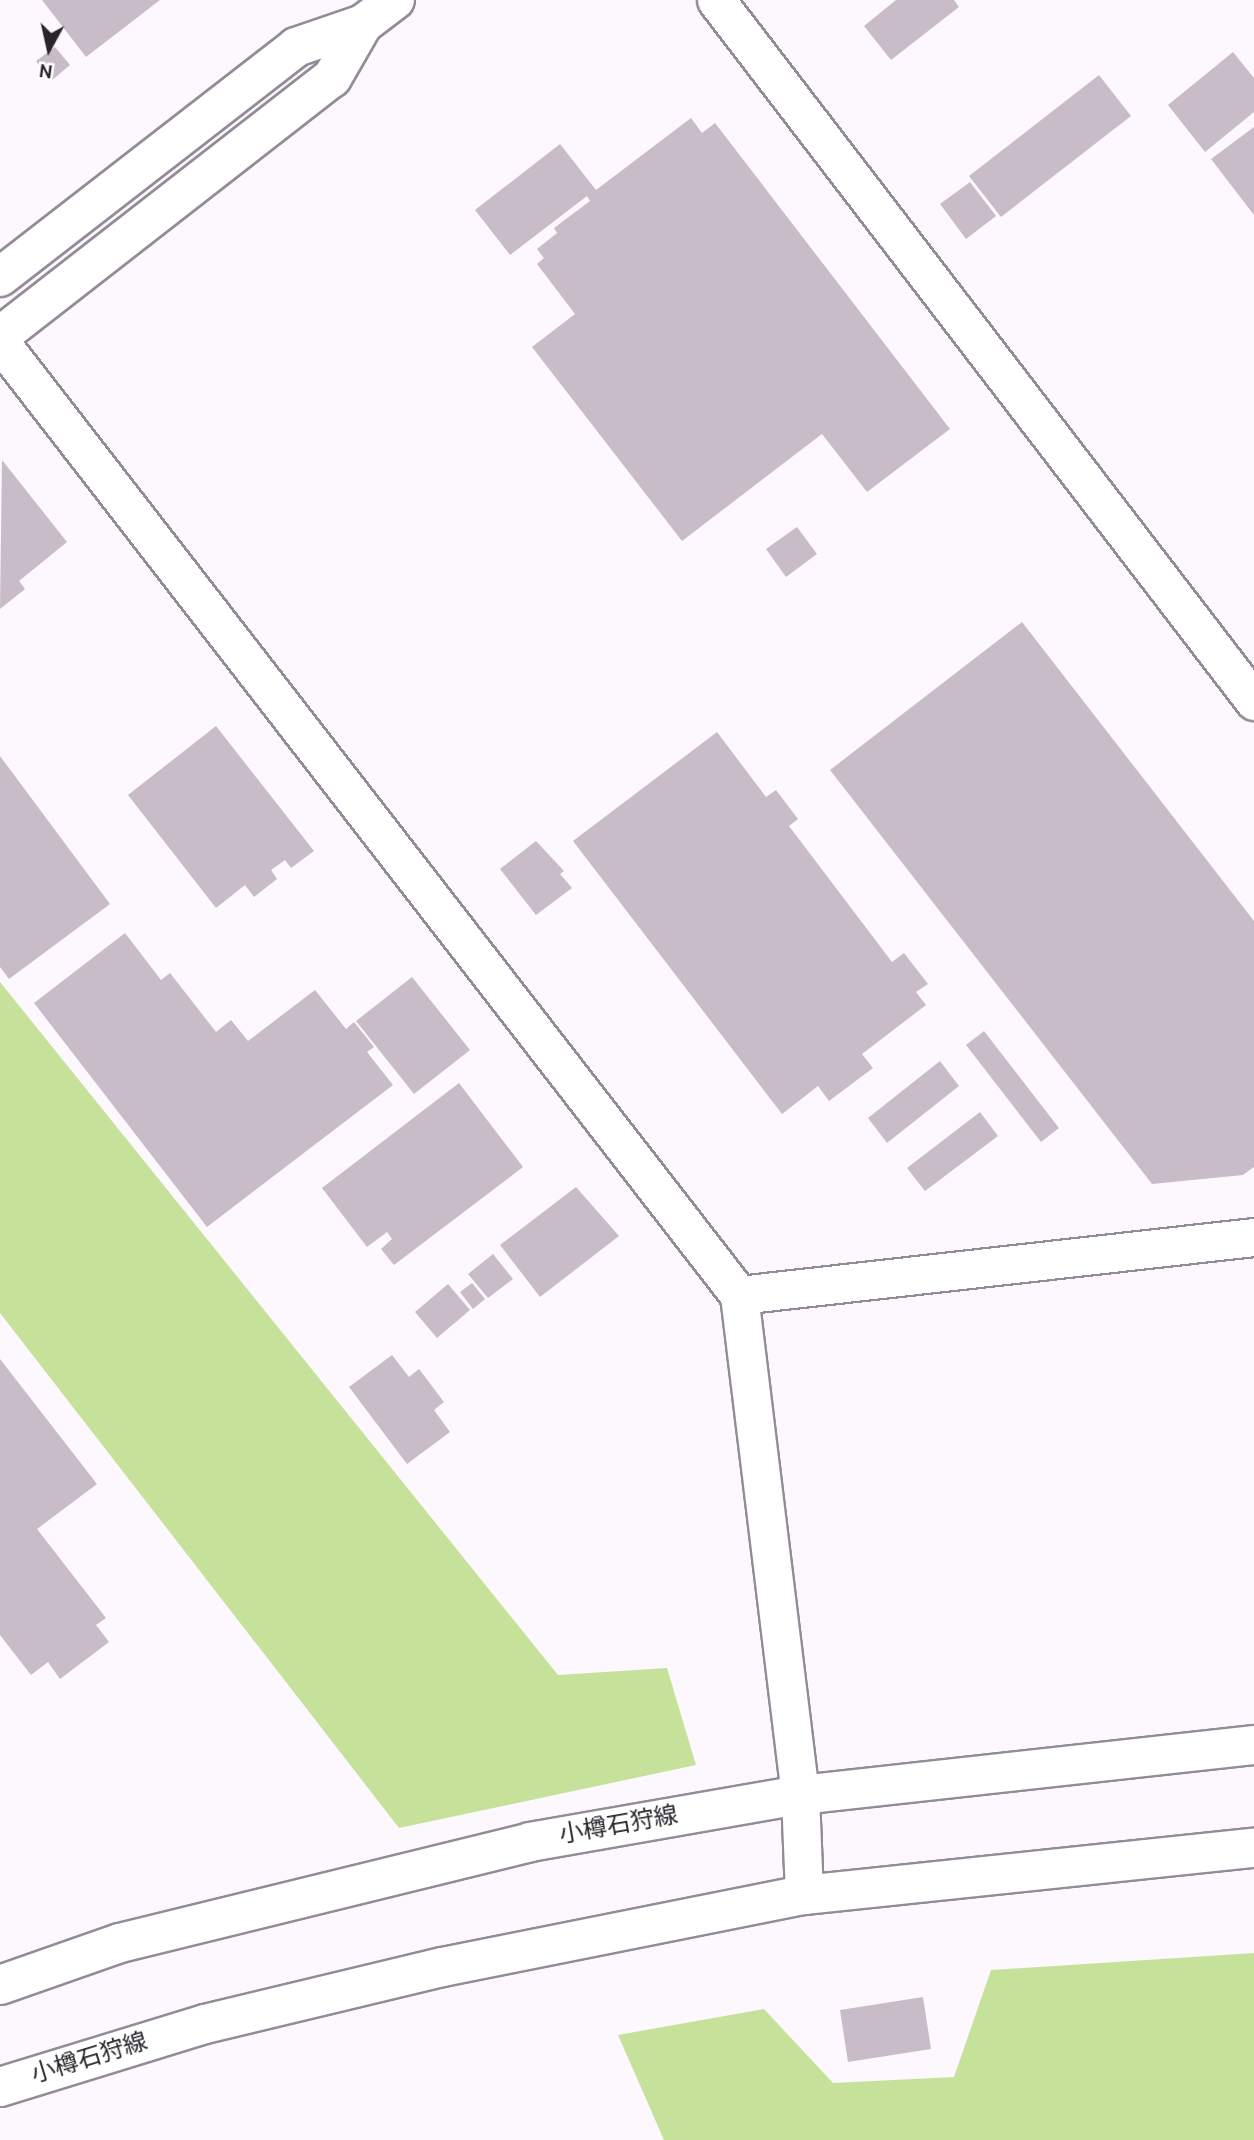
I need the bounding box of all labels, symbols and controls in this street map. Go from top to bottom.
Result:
north arrow [14,14,84,84]
text: N [38,57,55,83]
street label: 小樽石狩線 [557,1802,681,1852]
street label: 小樽石狩線 [28,2029,152,2091]

